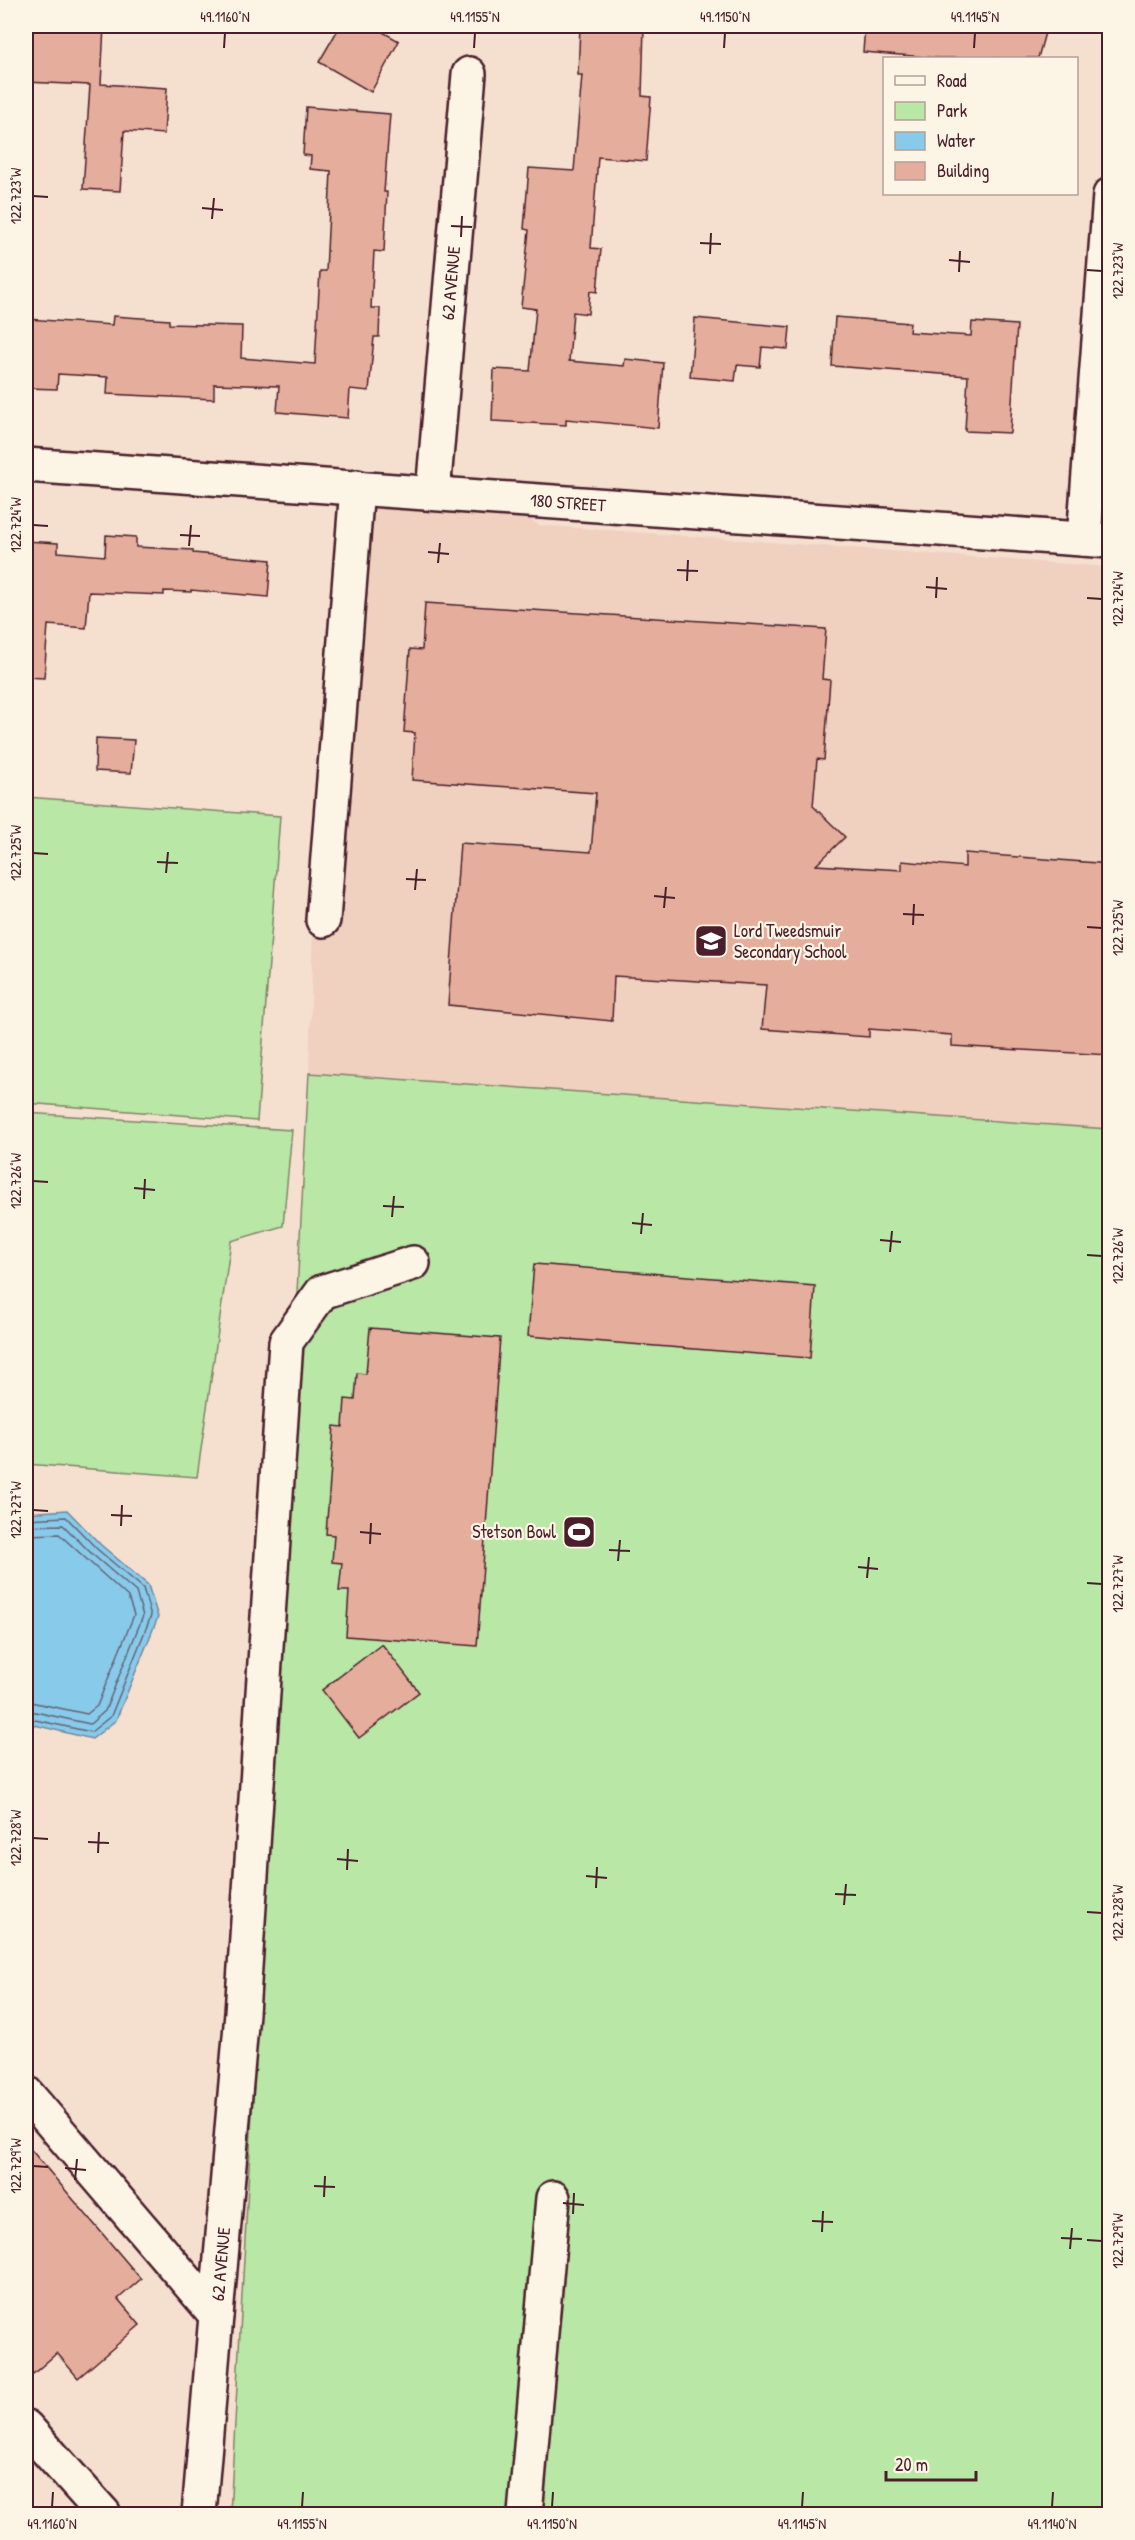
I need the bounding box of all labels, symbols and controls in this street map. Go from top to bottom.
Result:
text: 49.1160°N [200,6,250,27]
text: 49.1155°N [450,6,500,27]
text: 49.1150°N [700,6,750,27]
text: 49.1145°N [951,6,999,27]
legend [883,57,1078,195]
text: Road [937,68,967,93]
text: Park [937,98,968,123]
text: Water [937,128,975,153]
text: Building [937,158,989,183]
text: 122.723°W [5,167,26,224]
text: 122.723°W [1107,242,1128,299]
street label: 62 AVENUE [435,245,466,321]
street label: 180 STREET [529,487,607,518]
text: 122.724°W [5,497,26,553]
text: 122.724°W [1107,571,1128,627]
text: 122.725°W [5,824,26,881]
text: 122.725°W [1107,899,1128,956]
place label: Lord Tweedsmuir Secondary School [734,918,847,964]
school or university icon: Lord Tweedsmuir Secondary School [693,923,729,959]
text: 122.726°W [5,1152,26,1209]
text: 122.726°W [1107,1227,1128,1284]
text: 122.727°W [5,1481,26,1539]
sports icon: Stetson Bowl [561,1514,597,1550]
place label: Stetson Bowl [472,1519,556,1544]
text: 122.727°W [1107,1555,1128,1613]
text: 122.728°W [5,1809,26,1866]
text: 122.728°W [1107,1884,1128,1941]
text: 122.729°W [5,2138,26,2194]
text: 122.729°W [1107,2213,1128,2269]
street label: 62 AVENUE [205,2226,236,2302]
scale bar [886,2444,976,2482]
text: 20 m [895,2452,928,2477]
text: 49.1160°N [27,2513,77,2534]
text: 49.1155°N [277,2513,327,2534]
text: 49.1150°N [527,2513,577,2534]
text: 49.1145°N [778,2513,826,2534]
text: 49.1140°N [1027,2513,1077,2534]

